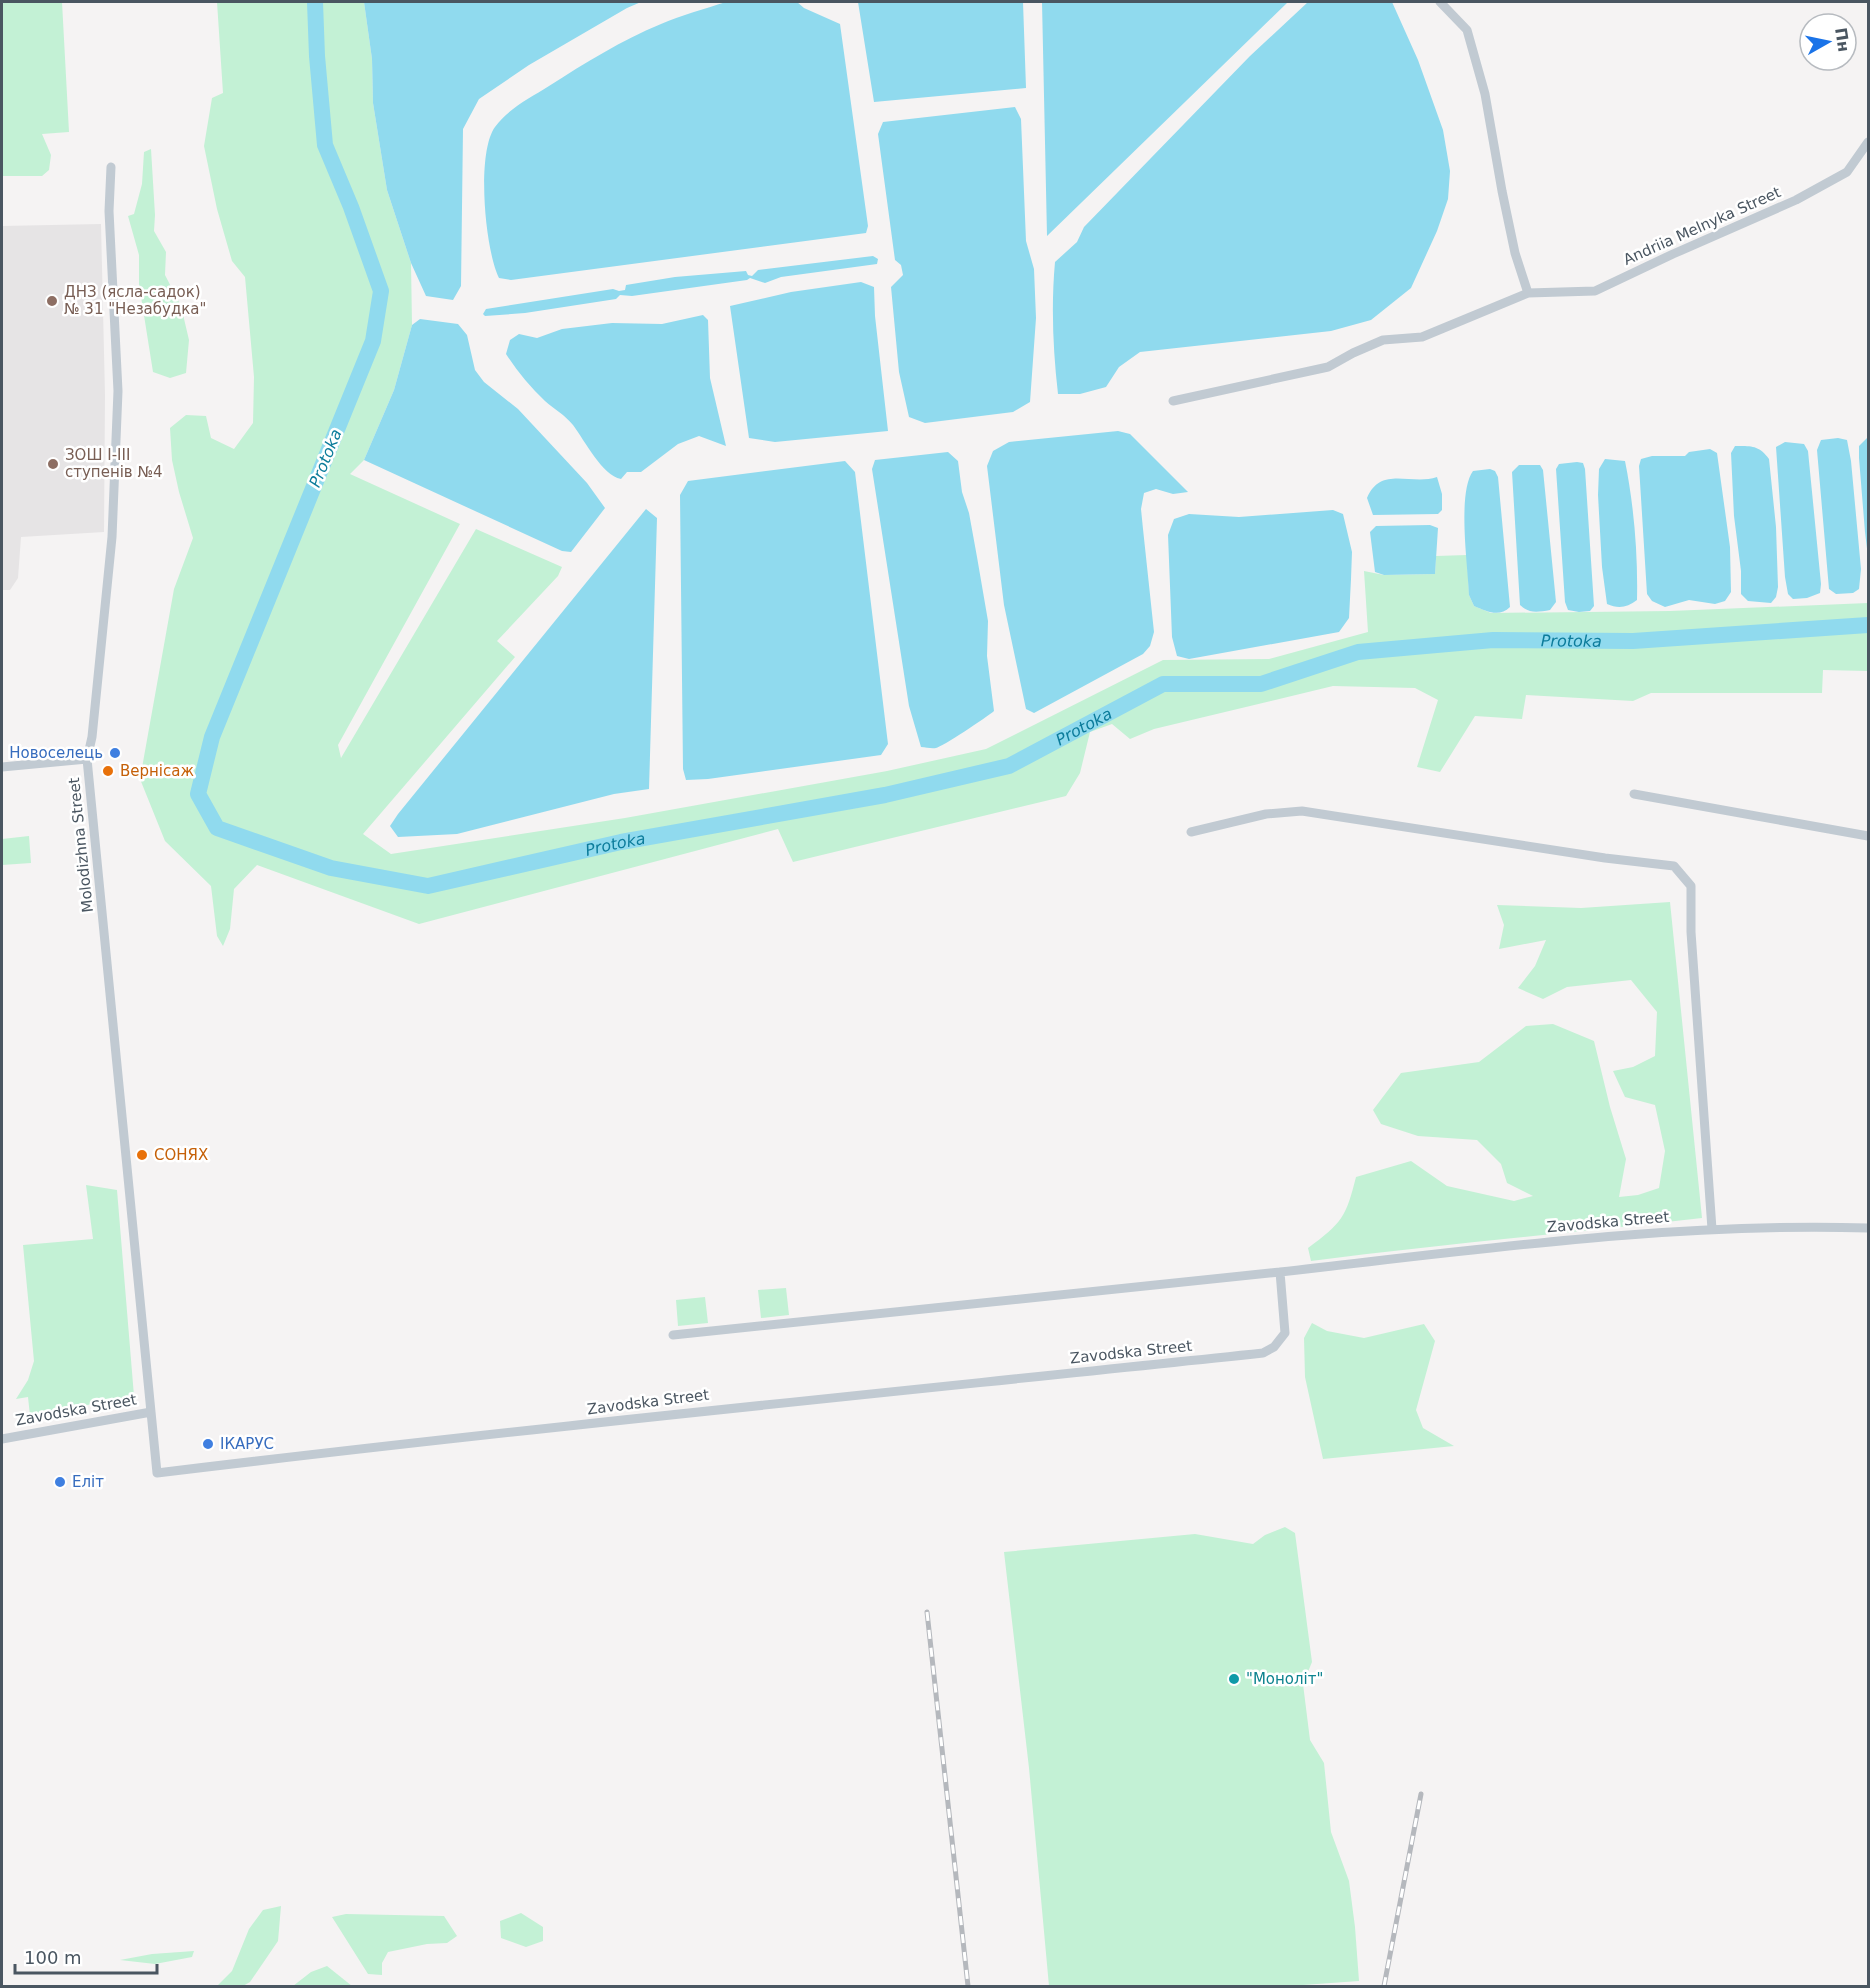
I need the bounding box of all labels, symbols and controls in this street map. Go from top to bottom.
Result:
north arrow [1798,12,1858,72]
text: Пн [1831,26,1854,53]
street label: Andriia Melnyka Street [1620,183,1784,269]
place label: ДНЗ (ясла-садок) № 31 "Незабудка" [64,283,206,318]
marker: ДНЗ (ясла-садок) № 31 "Незабудка" [45,294,59,308]
water label: Protoka [305,426,346,490]
place label: ЗОШ І-ІІІ ступенів №4 [65,446,163,481]
marker: ЗОШ І-ІІІ ступенів №4 [46,457,60,471]
water label: Protoka [1541,631,1602,651]
water label: Protoka [1052,704,1115,749]
place label: Новоселець [9,744,103,762]
marker: Новоселець [108,746,122,760]
place label: Вернісаж [120,762,194,780]
marker: Вернісаж [101,764,115,778]
street label: Molodizhna Street [65,777,97,913]
water label: Protoka [583,829,647,860]
place label: СОНЯХ [154,1146,208,1164]
marker: СОНЯХ [135,1148,149,1162]
street label: Zavodska Street [1546,1208,1670,1236]
street label: Zavodska Street [1069,1337,1193,1367]
street label: Zavodska Street [586,1386,710,1418]
street label: Zavodska Street [14,1390,138,1430]
place label: ІКАРУС [220,1435,274,1453]
marker: ІКАРУС [201,1437,215,1451]
place label: Еліт [72,1473,104,1491]
marker: Еліт [53,1475,67,1489]
place label: "Моноліт" [1246,1670,1323,1688]
marker: "Моноліт" [1227,1672,1241,1686]
scale bar [15,1937,158,1975]
text: 100 m [24,1947,82,1968]

